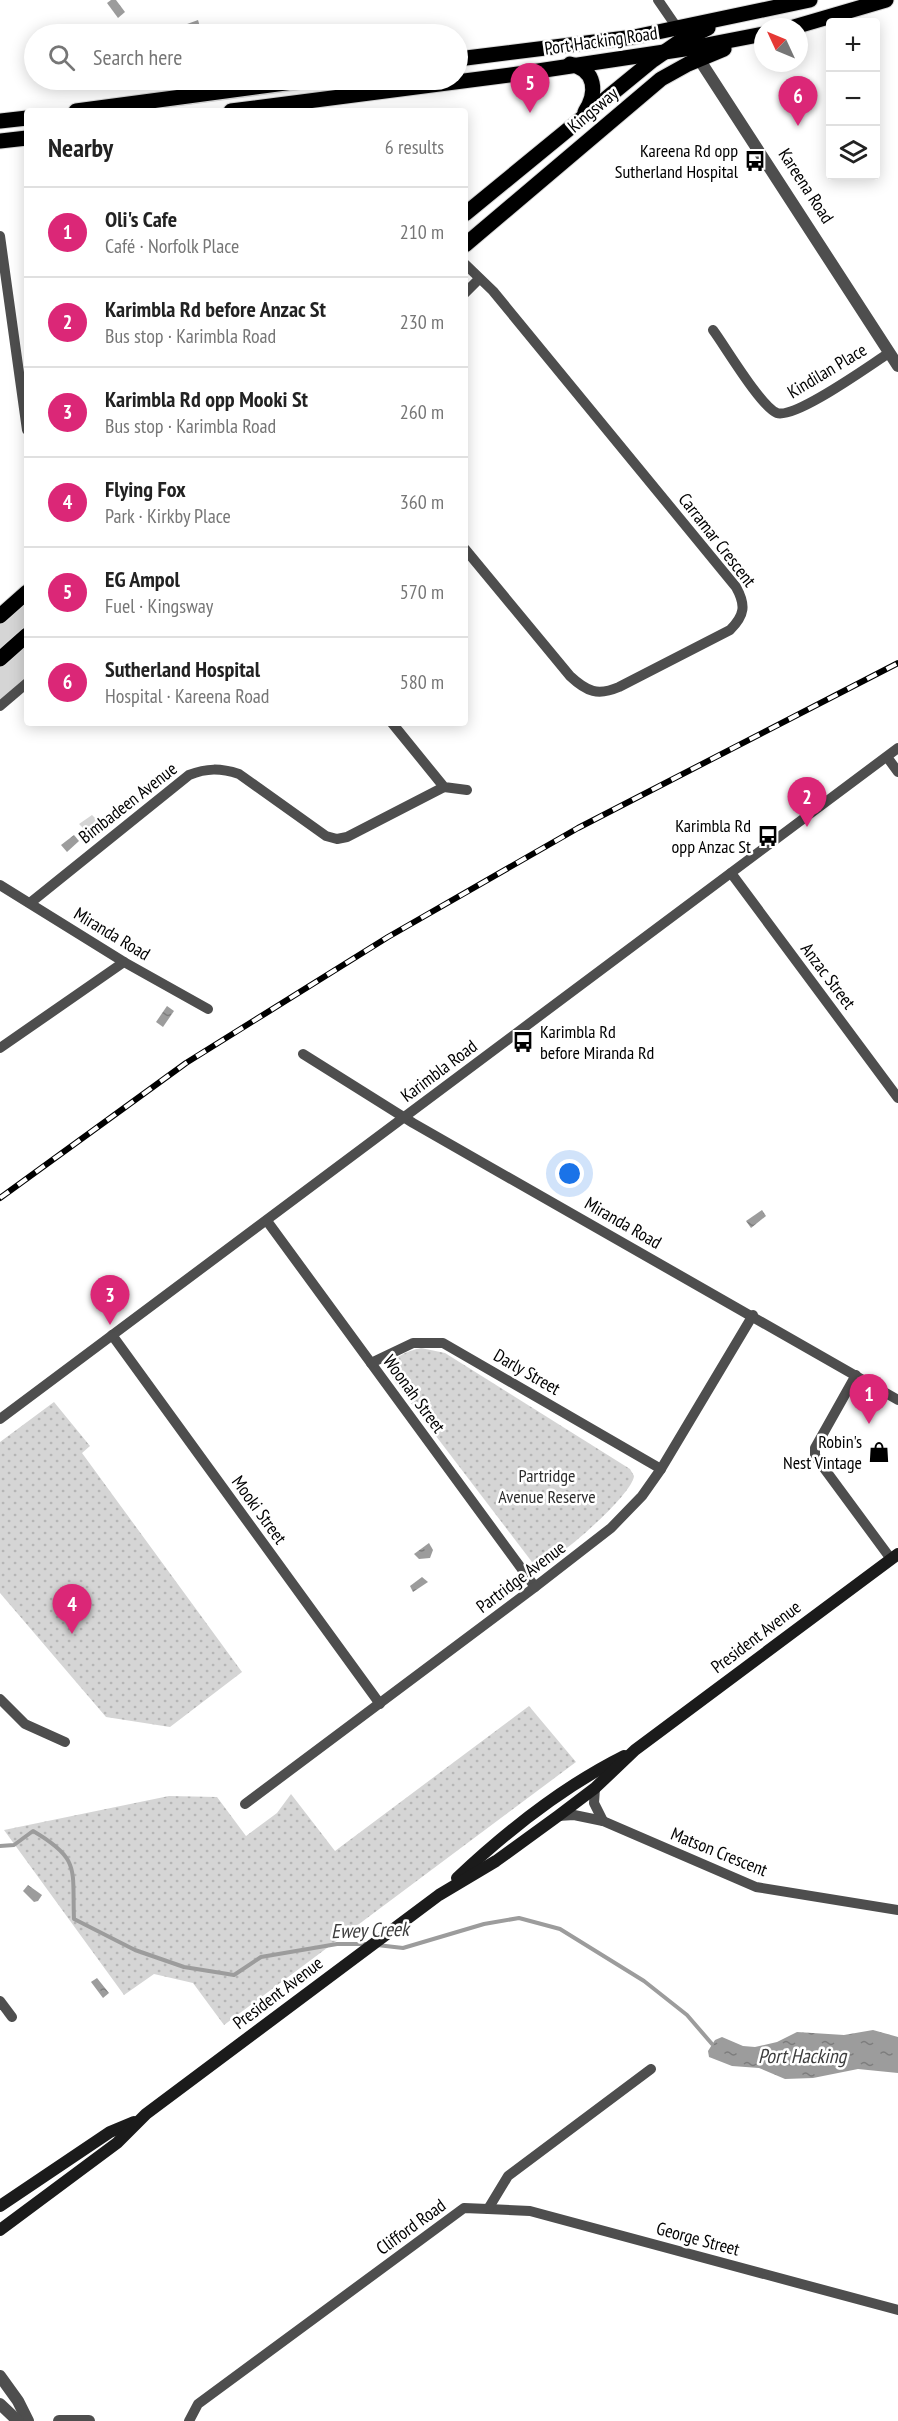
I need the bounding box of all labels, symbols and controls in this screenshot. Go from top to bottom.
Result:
north arrow [754,18,808,72]
map controls [826,18,880,180]
button: + [826,18,880,72]
street label: Port Hacking Road [543,21,659,60]
search box [24,24,468,90]
icon: search [45,41,78,74]
text: Search here [93,43,182,71]
pin: 5 [510,63,550,113]
button: − [826,72,880,126]
pin: 6 [778,76,818,126]
street label: Kingsway [563,82,623,137]
button: layers [826,126,880,180]
text: Nearby [48,131,113,164]
text: 6 results [385,134,444,160]
place label: Kareena Rd opp Sutherland Hospital [615,139,739,183]
street label: Kareena Road [774,144,839,228]
bus stop icon: Kareena Rd opp Sutherland Hospital [743,149,767,173]
text: Oli's Cafe [105,205,177,233]
text: 1 [63,219,72,245]
text: 210 m [400,219,444,245]
text: Café · Norfolk Place [105,233,239,259]
text: Karimbla Rd before Anzac St [105,295,326,323]
text: 2 [63,309,72,335]
text: 230 m [400,309,444,335]
text: Bus stop · Karimbla Road [105,323,276,349]
street label: Kindilan Place [783,338,871,403]
text: Karimbla Rd opp Mooki St [105,385,308,413]
text: 3 [63,399,72,425]
text: 260 m [400,399,444,425]
text: Bus stop · Karimbla Road [105,413,276,439]
text: Flying Fox [105,475,186,503]
street label: Carramar Crescent [674,488,761,591]
text: 4 [63,489,72,515]
text: 360 m [400,489,444,515]
text: Park · Kirkby Place [105,503,231,529]
text: EG Ampol [105,565,180,593]
text: 5 [63,579,72,605]
text: 570 m [400,579,444,605]
text: Fuel · Kingsway [105,593,213,619]
text: Sutherland Hospital [105,655,260,683]
text: 6 [63,669,72,695]
text: 580 m [400,669,444,695]
text: Hospital · Kareena Road [105,683,269,709]
street label: Bimbadeen Avenue [74,757,181,848]
pin: 2 [788,778,826,827]
place label: Karimbla Rd opp Anzac St [672,814,751,858]
bus stop icon: Karimbla Rd opp Anzac St [756,824,780,848]
street label: Miranda Road [70,902,155,965]
street label: Anzac Street [796,938,861,1013]
place label: Karimbla Rd before Miranda Rd [540,1020,654,1064]
bus stop icon: Karimbla Rd before Miranda Rd [511,1030,535,1054]
street label: Karimbla Road [396,1034,482,1107]
your location [555,1159,584,1188]
street label: Miranda Road [581,1191,666,1254]
pin: 3 [90,1276,130,1325]
street label: Darly Street [490,1343,565,1400]
street label: Woonah Street [378,1350,451,1437]
pin: 1 [850,1374,888,1424]
place label: Robin's Nest Vintage [783,1430,862,1474]
shop icon: Robin's Nest Vintage [867,1440,891,1464]
park label: Partridge Avenue Reserve [498,1464,596,1508]
street label: Mooki Street [227,1471,292,1548]
street label: Partridge Avenue [472,1536,570,1618]
pin: 4 [52,1584,92,1634]
street label: President Avenue [706,1595,805,1678]
street label: Matson Crescent [668,1822,771,1881]
water label: Ewey Creek [331,1916,412,1944]
street label: President Avenue [228,1951,327,2034]
water label: Port Hacking [758,2043,847,2069]
street label: Clifford Road [371,2194,450,2260]
street label: George Street [654,2216,742,2261]

